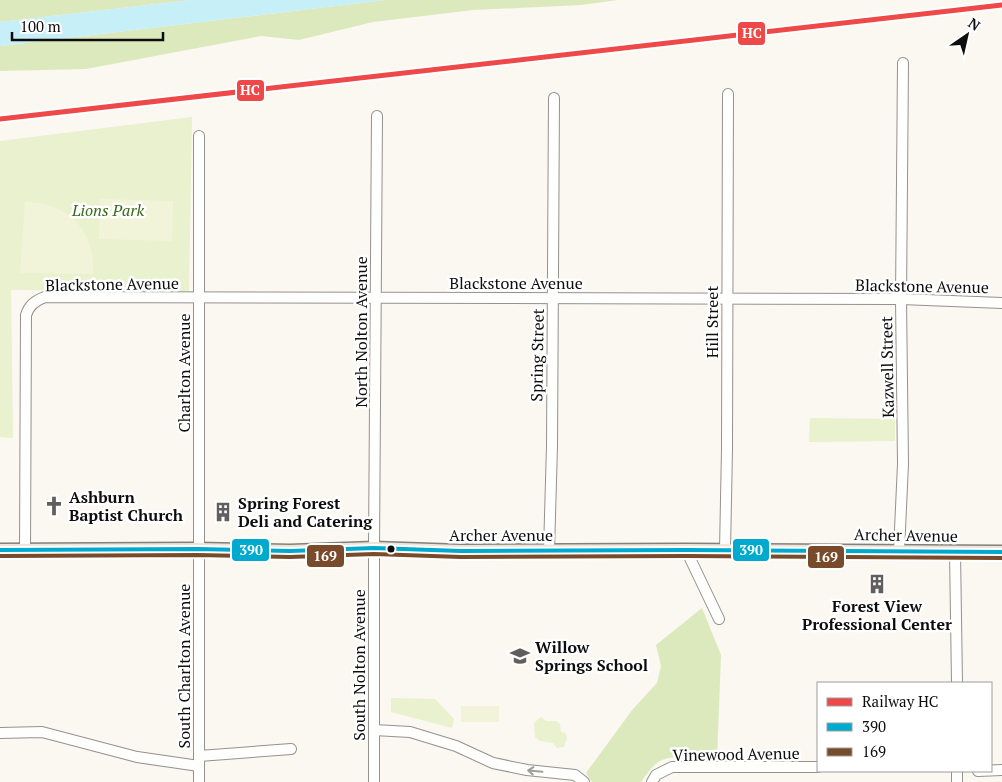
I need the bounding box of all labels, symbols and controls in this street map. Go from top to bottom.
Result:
scale bar [12,10,164,42]
north arrow [942,10,992,60]
text: N [965,13,985,35]
text: 100 m [20,16,61,36]
line badge: HC [737,21,766,46]
text: HC [742,23,762,42]
line badge: HC [236,79,265,102]
text: HC [240,80,260,99]
park label: Lions Park [71,199,144,221]
street label: North Nolton Avenue [350,256,372,408]
street label: Blackstone Avenue [45,272,179,296]
street label: Blackstone Avenue [449,272,583,294]
street label: Blackstone Avenue [855,274,989,298]
street label: Hill Street [701,286,723,358]
street label: Spring Street [525,308,549,402]
street label: Charlton Avenue [173,314,195,433]
street label: Kazwell Street [875,316,899,418]
place label: Ashburn Baptist Church [69,486,184,526]
place label: Spring Forest Deli and Catering [238,492,373,532]
church icon: Ashburn Baptist Church [43,495,65,517]
building icon: Spring Forest Deli and Catering [212,501,234,523]
street label: Archer Avenue [854,523,958,547]
street label: Archer Avenue [449,524,553,546]
line badge: 390 [231,538,270,562]
line badge: 390 [732,538,770,562]
text: 390 [239,540,263,559]
text: 390 [739,540,763,559]
line badge: 169 [306,544,345,568]
unlabelled marker [386,544,396,554]
line badge: 169 [807,545,845,569]
text: 169 [313,546,337,565]
text: 169 [814,547,838,566]
building icon: Forest View Professional Center [866,573,888,595]
street label: South Charlton Avenue [173,584,195,748]
street label: South Nolton Avenue [348,589,370,741]
place label: Forest View Professional Center [802,595,952,635]
place label: Willow Springs School [535,636,648,676]
school or university icon: Willow Springs School [509,645,531,667]
legend [817,682,992,772]
text: Railway HC [862,691,938,711]
text: 390 [862,716,886,736]
text: 169 [862,741,886,761]
street label: Vinewood Avenue [672,742,800,766]
one-way arrow [527,766,543,775]

